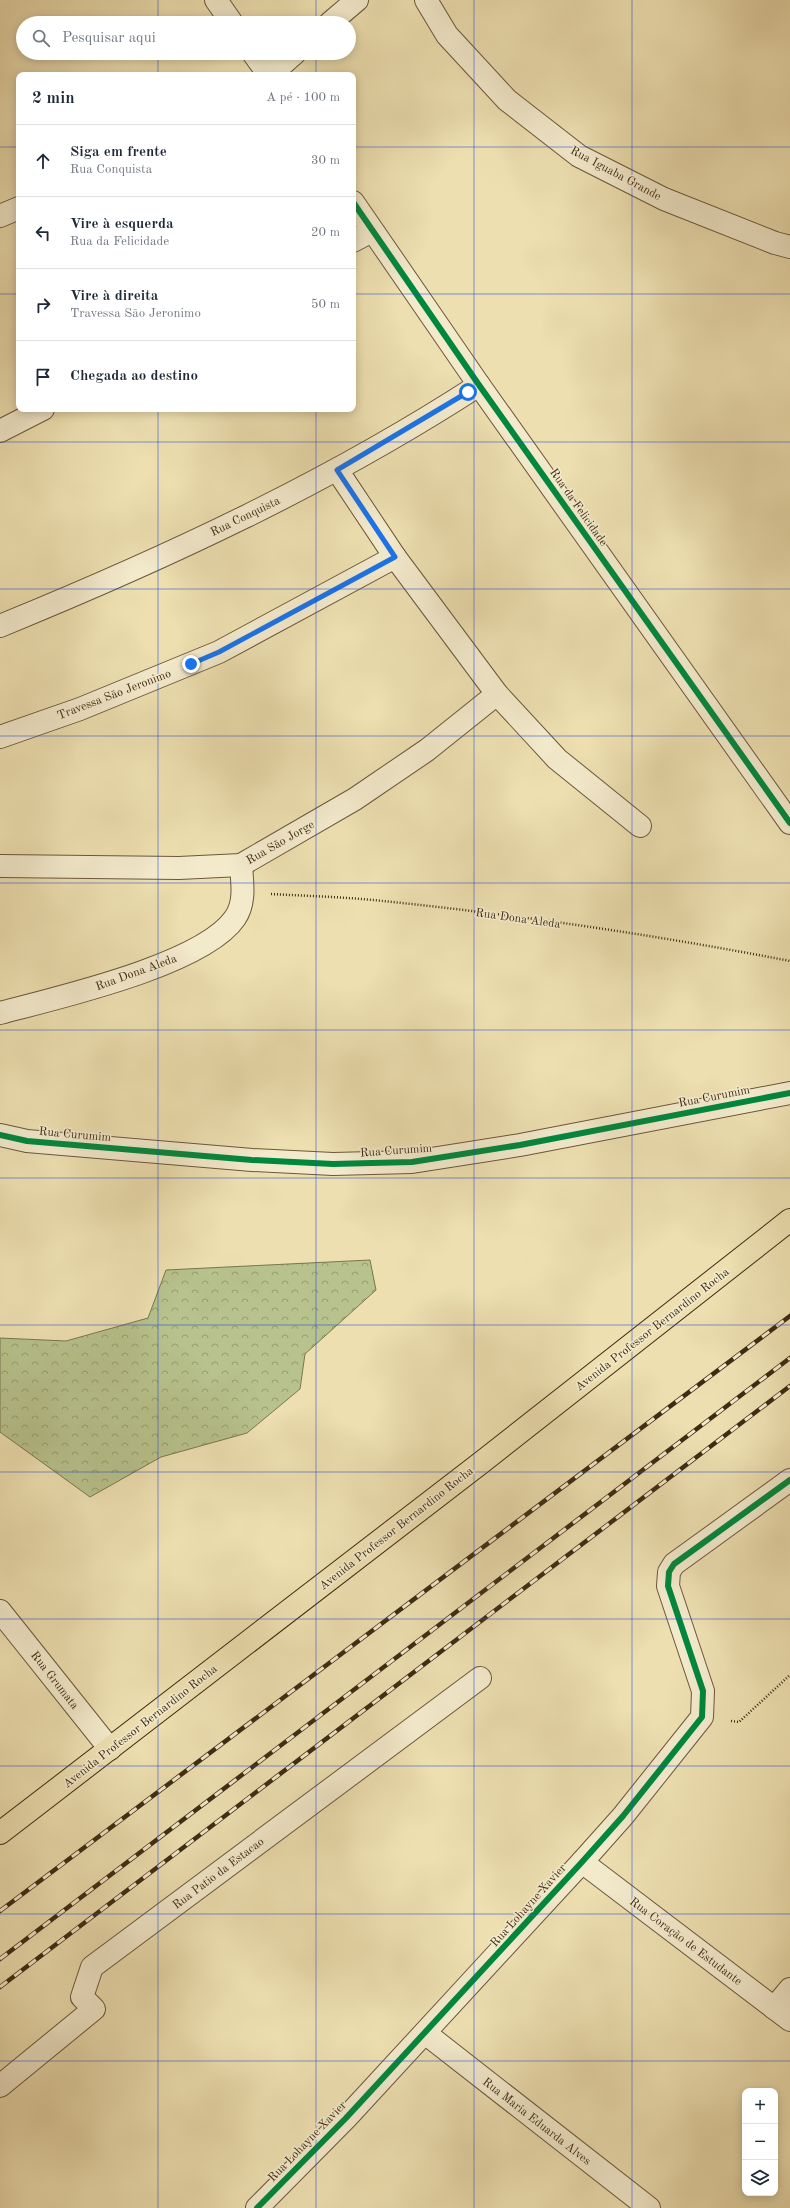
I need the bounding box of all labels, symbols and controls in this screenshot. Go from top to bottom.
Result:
search box [16,16,356,60]
icon: search [30,27,52,49]
text: Pesquisar aqui [62,31,156,46]
text: 2 min [32,90,75,107]
text: A pé · 100 m [266,91,340,104]
text: Siga em frente [70,145,167,160]
street label: Rua Iguaba Grande [568,145,663,203]
icon: ahead [32,150,54,172]
text: 30 m [311,154,340,167]
text: Rua Conquista [70,163,152,176]
text: Vire à esquerda [70,217,174,232]
icon: left [32,222,54,244]
text: 20 m [311,226,340,239]
text: Rua da Felicidade [70,235,169,248]
text: Vire à direita [70,289,158,304]
icon: right [32,294,54,316]
text: 50 m [311,298,340,311]
text: Travessa Sāo Jeronimo [70,307,201,320]
icon: arrive [32,366,54,388]
text: Chegada ao destino [70,369,198,384]
route start [459,383,477,401]
street label: Rua da Felicidade [547,467,610,549]
street label: Rua Conquista [209,495,282,539]
route end [182,655,200,673]
street label: Travessa Sāo Jeronimo [56,668,173,722]
street label: Rua São Jorge [244,818,317,867]
street label: Rua Dona Aleda [475,907,561,931]
street label: Rua Dona Aleda [94,953,179,993]
street label: Rua Curumim [678,1084,751,1110]
street label: Rua Curumim [38,1126,112,1144]
street label: Rua Curumim [360,1142,433,1160]
street label: Avenida Professor Bernardino Rocha [573,1266,732,1394]
street label: Avenida Professor Bernardino Rocha [317,1465,476,1593]
street label: Rua Grumata [28,1649,80,1712]
street label: Avenida Professor Bernardino Rocha [61,1663,220,1791]
street label: Rua Patio da Estacao [171,1836,267,1912]
street label: Rua Lohayne Xavier [489,1862,569,1949]
street label: Rua Coração de Estudante [627,1896,744,1988]
street label: Rua Maria Eduarda Alves [480,2076,593,2168]
map controls [742,2088,778,2196]
button: + [742,2088,778,2124]
street label: Rua Lohayne Xavier [266,2099,349,2184]
button: − [742,2124,778,2160]
button: layers [742,2160,778,2196]

